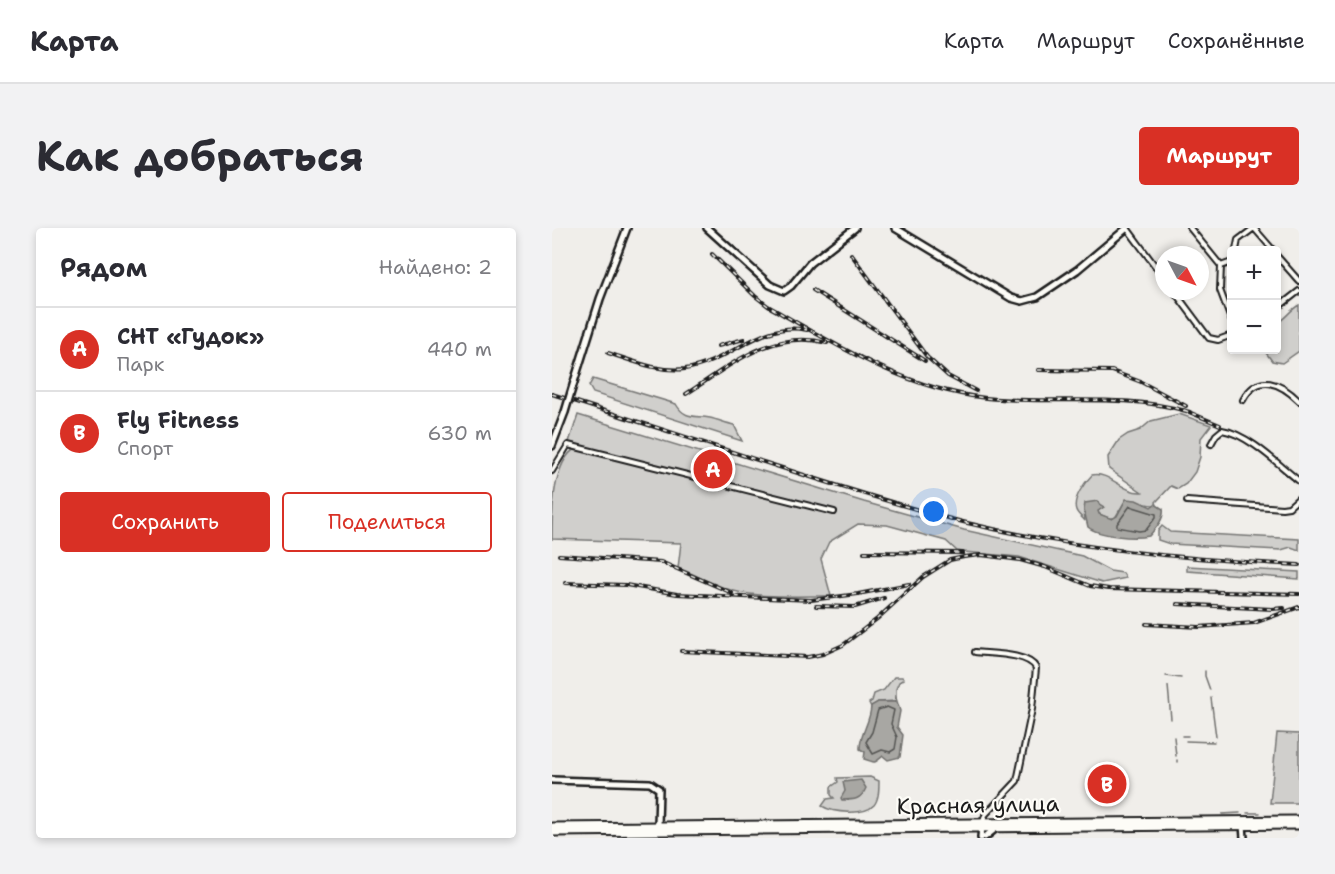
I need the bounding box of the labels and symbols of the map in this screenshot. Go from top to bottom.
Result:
north arrow [1155,246,1209,300]
pin: A [694,446,732,492]
your location [919,497,948,526]
pin: B [1088,762,1126,806]
street label: Красная улица [896,789,1060,821]

